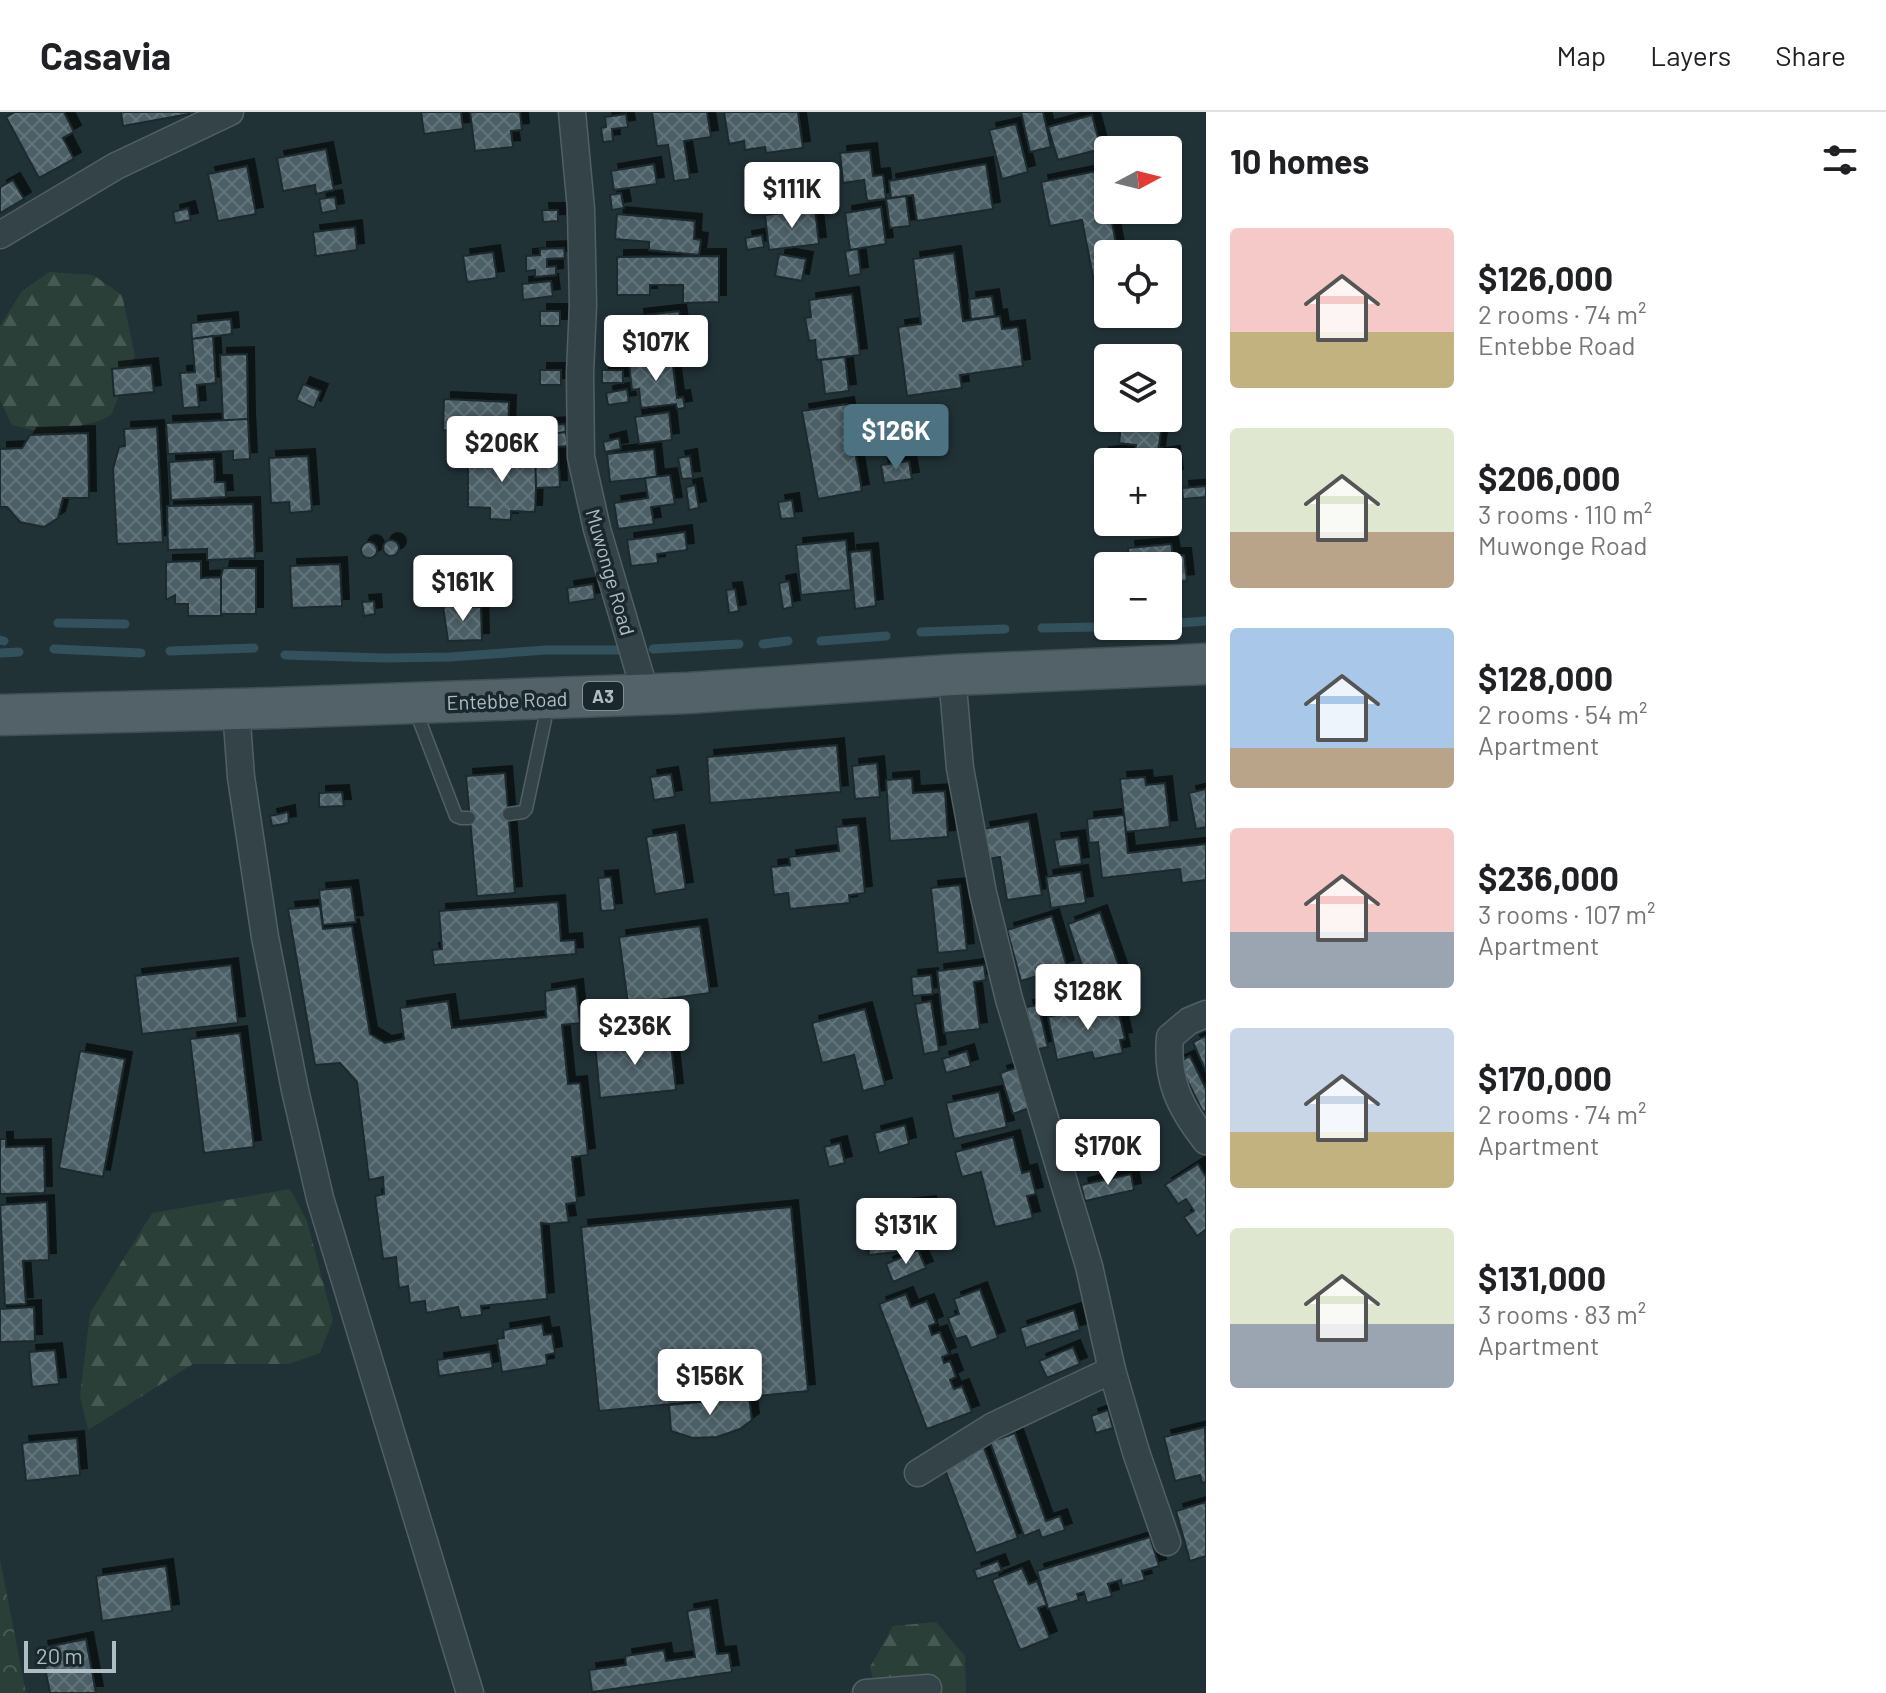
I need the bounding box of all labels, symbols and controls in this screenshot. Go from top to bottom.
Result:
text: Casavia [40,32,171,78]
text: Map [1556,38,1606,72]
text: Layers [1650,38,1731,72]
text: Share [1775,38,1846,72]
north arrow [1094,136,1182,224]
map controls [1094,136,1182,640]
icon: filters [1818,138,1862,182]
text: 10 homes [1230,140,1369,181]
pin: $111K [736,162,848,230]
text: $111K [762,172,822,203]
button: locate [1094,240,1182,328]
text: $126,000 [1478,257,1613,298]
icon: home [1294,260,1390,356]
text: 2 rooms · 74 m² [1478,298,1646,329]
pin: $107K [600,315,712,383]
text: $107K [622,325,690,356]
text: Entebbe Road [1478,329,1635,360]
button: layers [1094,344,1182,432]
pin: $126K [840,404,952,472]
text: $126K [862,414,930,445]
pin: $206K [446,416,558,484]
text: $206K [465,426,539,457]
button: + [1094,448,1182,536]
text: $206,000 [1478,457,1620,498]
icon: home [1294,460,1390,556]
text: 3 rooms · 110 m² [1478,498,1652,529]
street label: Muwonge Road [581,506,641,638]
text: Muwonge Road [1478,529,1647,560]
button: − [1094,552,1182,640]
pin: $161K [407,555,519,623]
text: $161K [431,565,495,596]
text: $128,000 [1478,657,1613,698]
icon: home [1294,660,1390,756]
road number: A3 [583,682,623,710]
street label: Entebbe Road [446,686,568,714]
text: 2 rooms · 54 m² [1478,698,1648,729]
text: Apartment [1478,729,1599,760]
text: $236,000 [1478,857,1619,898]
icon: home [1294,860,1390,956]
text: 3 rooms · 107 m² [1478,898,1655,929]
text: Apartment [1478,929,1599,960]
pin: $128K [1032,964,1144,1032]
text: $128K [1054,974,1122,1005]
pin: $236K [579,999,691,1067]
text: $236K [598,1009,672,1040]
text: $170,000 [1478,1057,1612,1098]
icon: home [1294,1060,1390,1156]
text: 2 rooms · 74 m² [1478,1098,1646,1129]
pin: $170K [1052,1119,1164,1187]
text: $170K [1074,1129,1142,1160]
text: Apartment [1478,1129,1599,1160]
pin: $131K [850,1198,962,1266]
text: $131K [874,1208,938,1239]
text: $131,000 [1478,1257,1606,1298]
icon: home [1294,1260,1390,1356]
text: 3 rooms · 83 m² [1478,1298,1646,1329]
text: Apartment [1478,1329,1599,1360]
pin: $156K [654,1349,766,1417]
text: $156K [676,1359,744,1390]
scale bar [24,1637,116,1673]
text: 20 m [36,1642,83,1668]

